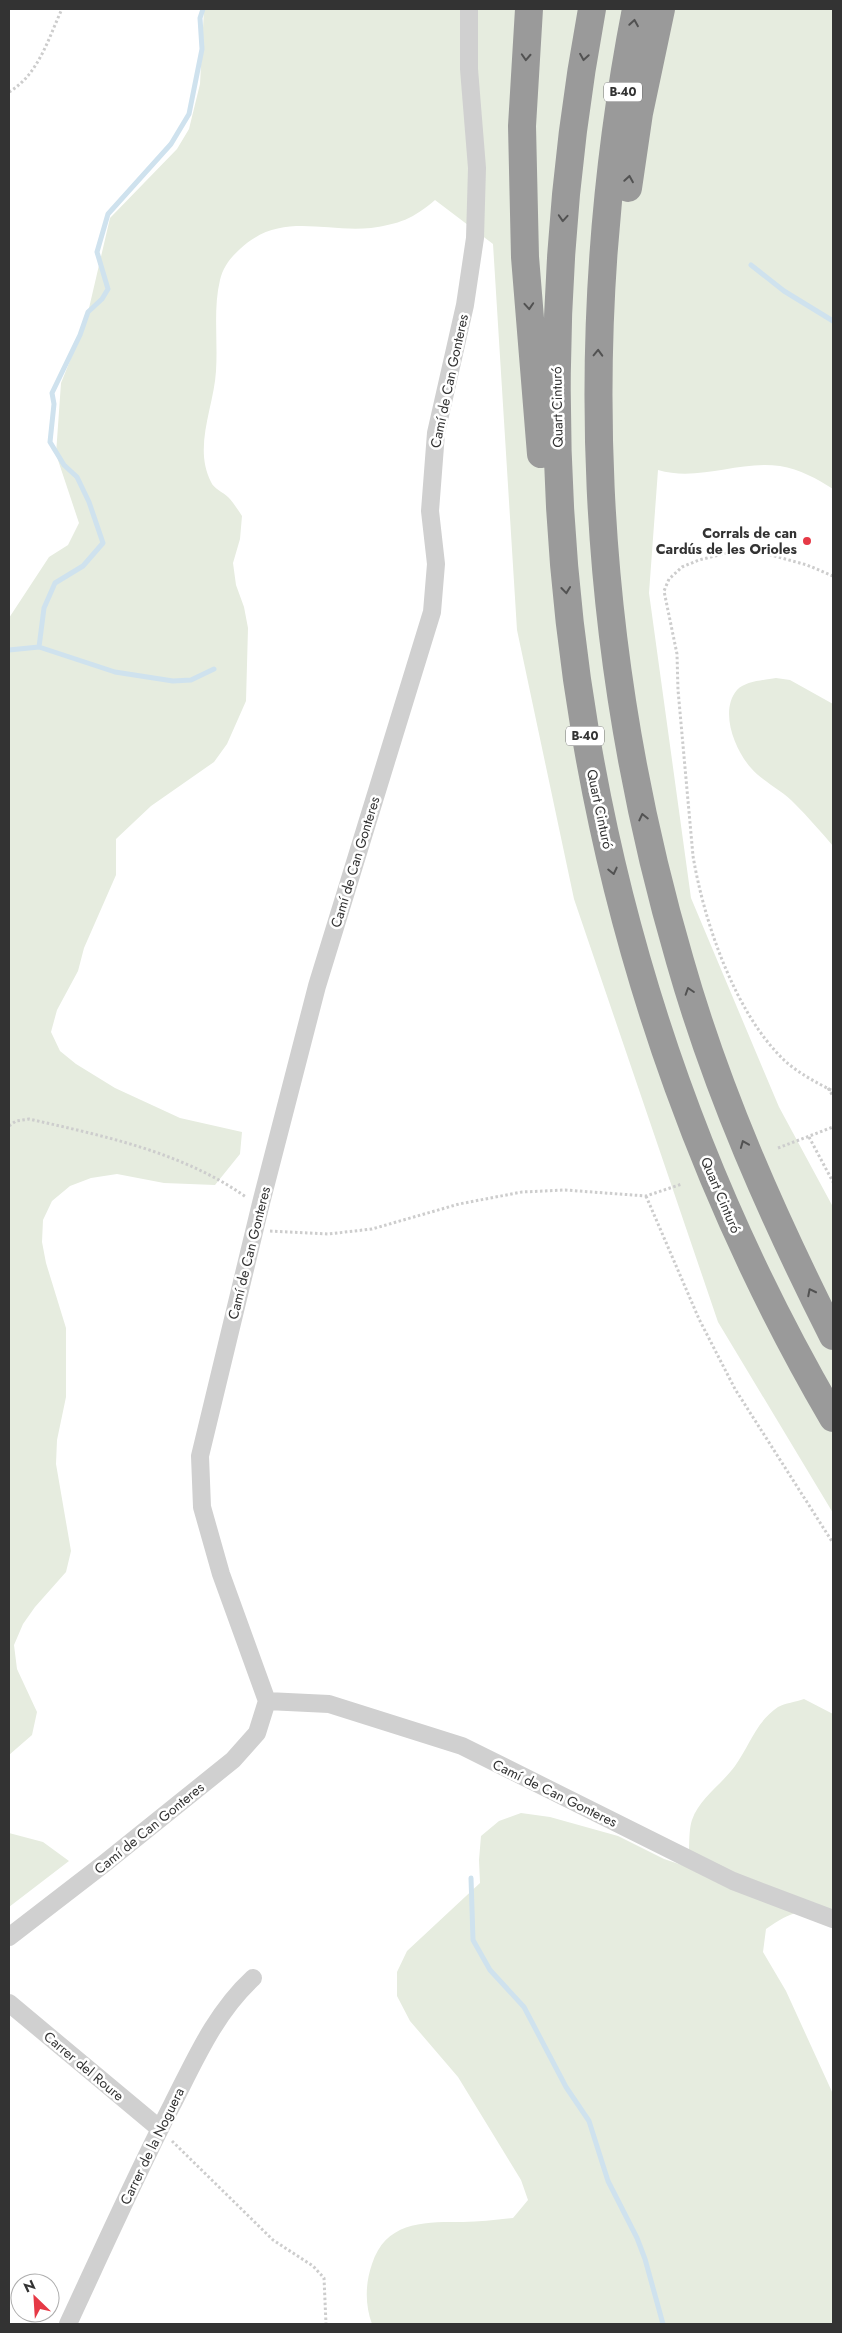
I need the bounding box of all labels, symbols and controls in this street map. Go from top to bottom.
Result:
one-way arrow [628,19,638,27]
one-way arrow [579,52,589,61]
one-way arrow [521,54,532,62]
road number: B-40 [604,82,642,101]
one-way arrow [623,174,634,182]
one-way arrow [558,214,569,222]
one-way arrow [523,302,534,310]
street label: Camí de Can Gonteres [425,312,473,450]
one-way arrow [593,348,603,356]
street label: Quart Cinturó [546,366,568,448]
place label: Corrals de can Cardús de les Orioles [656,523,798,559]
marker: Corrals de can Cardús de les Orioles [801,535,813,547]
one-way arrow [560,586,571,594]
road number: B-40 [566,726,604,746]
street label: Quart Cinturó [582,767,618,851]
street label: Camí de Can Gonteres [326,794,385,930]
one-way arrow [638,813,649,822]
one-way arrow [607,866,618,875]
one-way arrow [685,988,695,996]
one-way arrow [740,1140,750,1149]
street label: Quart Cinturó [696,1154,746,1237]
street label: Camí de Can Gonteres [223,1184,275,1322]
one-way arrow [807,1288,817,1297]
street label: Camí de Can Gonteres [489,1754,621,1832]
street label: Camí de Can Gonteres [90,1777,208,1879]
street label: Carrer del Roure [40,2026,128,2106]
street label: Carrer de la Noguera [115,2084,189,2208]
north arrow [10,2273,60,2323]
text: N [20,2275,39,2298]

